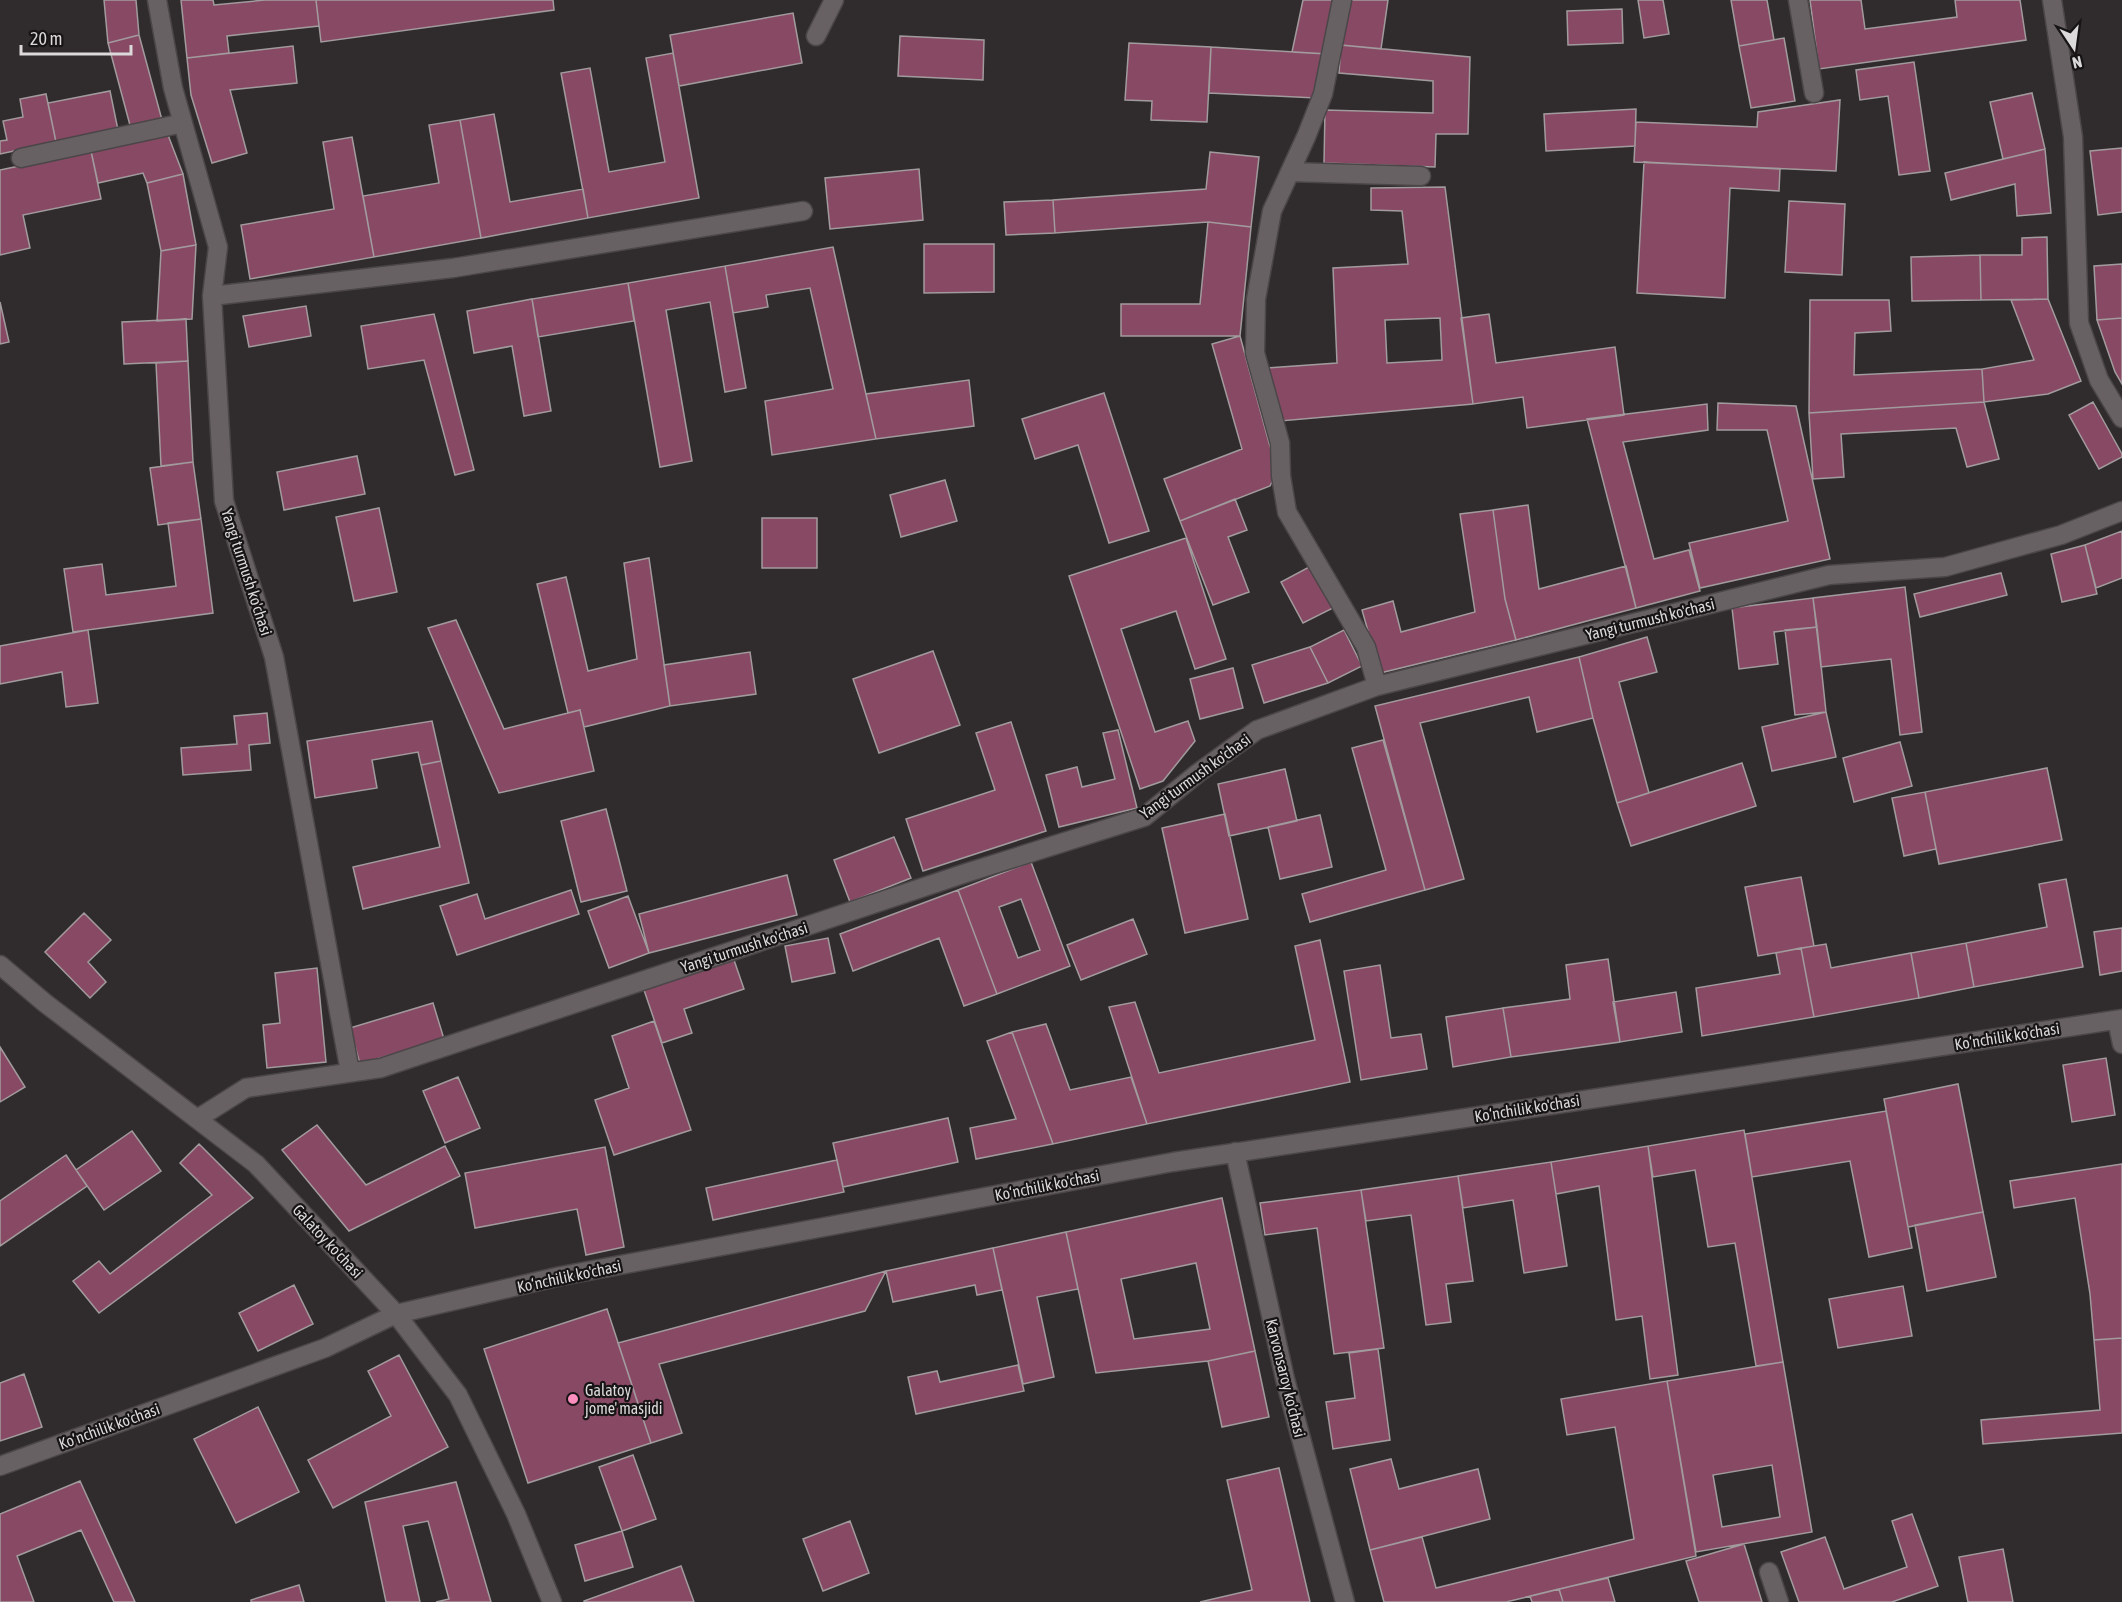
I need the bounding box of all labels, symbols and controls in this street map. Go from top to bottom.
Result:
scale bar [21,18,130,56]
north arrow [2044,18,2104,78]
text: 20 m [30,28,62,49]
text: N [2071,53,2084,72]
street label: Yangi turmush ko'chasi [217,506,276,638]
street label: Yangi turmush ko'chasi [1584,594,1716,645]
street label: Yangi turmush ko'chasi [1136,730,1254,823]
street label: Yangi turmush ko'chasi [678,918,810,977]
street label: Ko‘nchilik ko'chasi [1953,1019,2061,1053]
street label: Ko‘nchilik ko'chasi [1473,1091,1581,1125]
street label: Ko‘nchilik ko'chasi [993,1166,1101,1204]
street label: Galatoy ko'chasi [289,1200,367,1282]
street label: Ko‘nchilik ko'chasi [515,1256,623,1296]
street label: Karvonsaroy ko'chasi [1262,1317,1309,1439]
place label: Galatoy jome' masjidi [584,1381,663,1418]
marker: Galatoy jome' masjidi [566,1392,580,1406]
street label: Ko‘nchilik ko'chasi [56,1399,162,1453]

